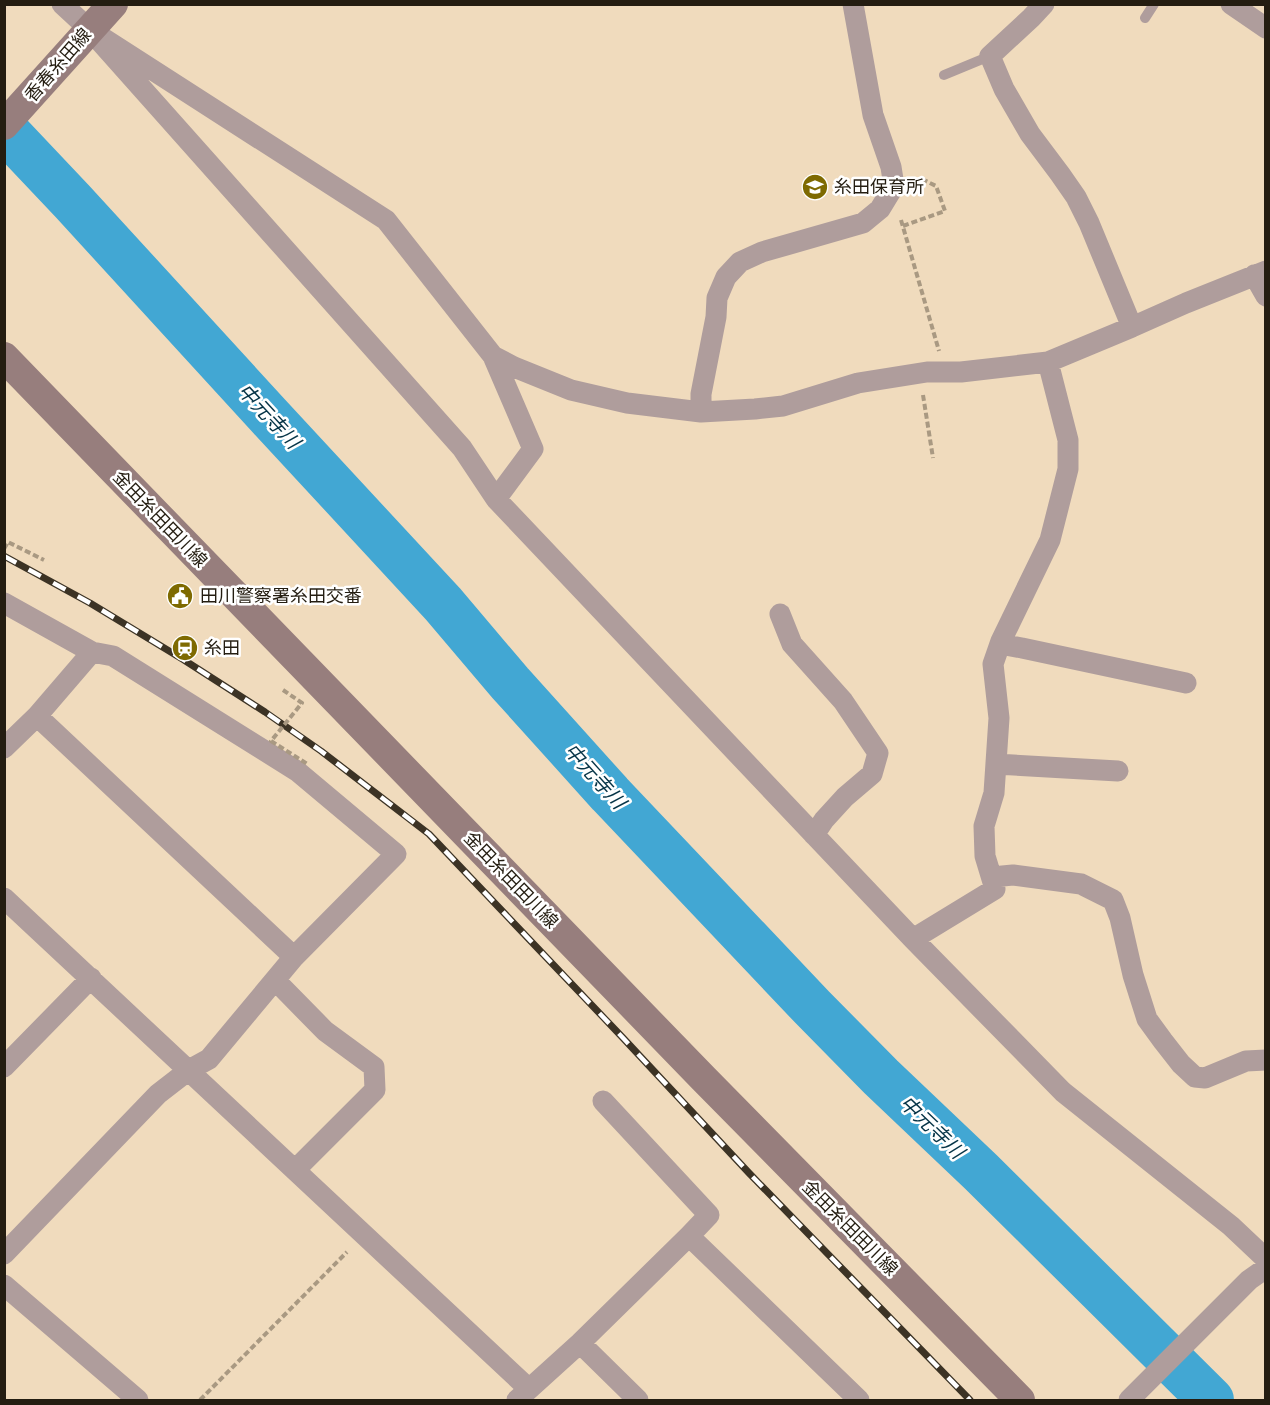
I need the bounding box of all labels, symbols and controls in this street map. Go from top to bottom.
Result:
street label: 香春糸田線 [19,23,96,106]
school or university icon: 糸田保育所 [800,172,830,202]
place label: 糸田保育所 [834,175,924,198]
water label: 中元寺川 [232,378,307,456]
street label: 金田糸田田川線 [108,465,212,572]
public building icon: 田川警察署糸田交番 [165,581,195,611]
place label: 田川警察署糸田交番 [200,584,362,607]
station icon: 糸田 [170,633,200,663]
place label: 糸田 [204,636,240,659]
water label: 中元寺川 [559,738,633,816]
street label: 金田糸田田川線 [459,826,563,933]
water label: 中元寺川 [894,1090,971,1166]
street label: 金田糸田田川線 [798,1175,903,1280]

